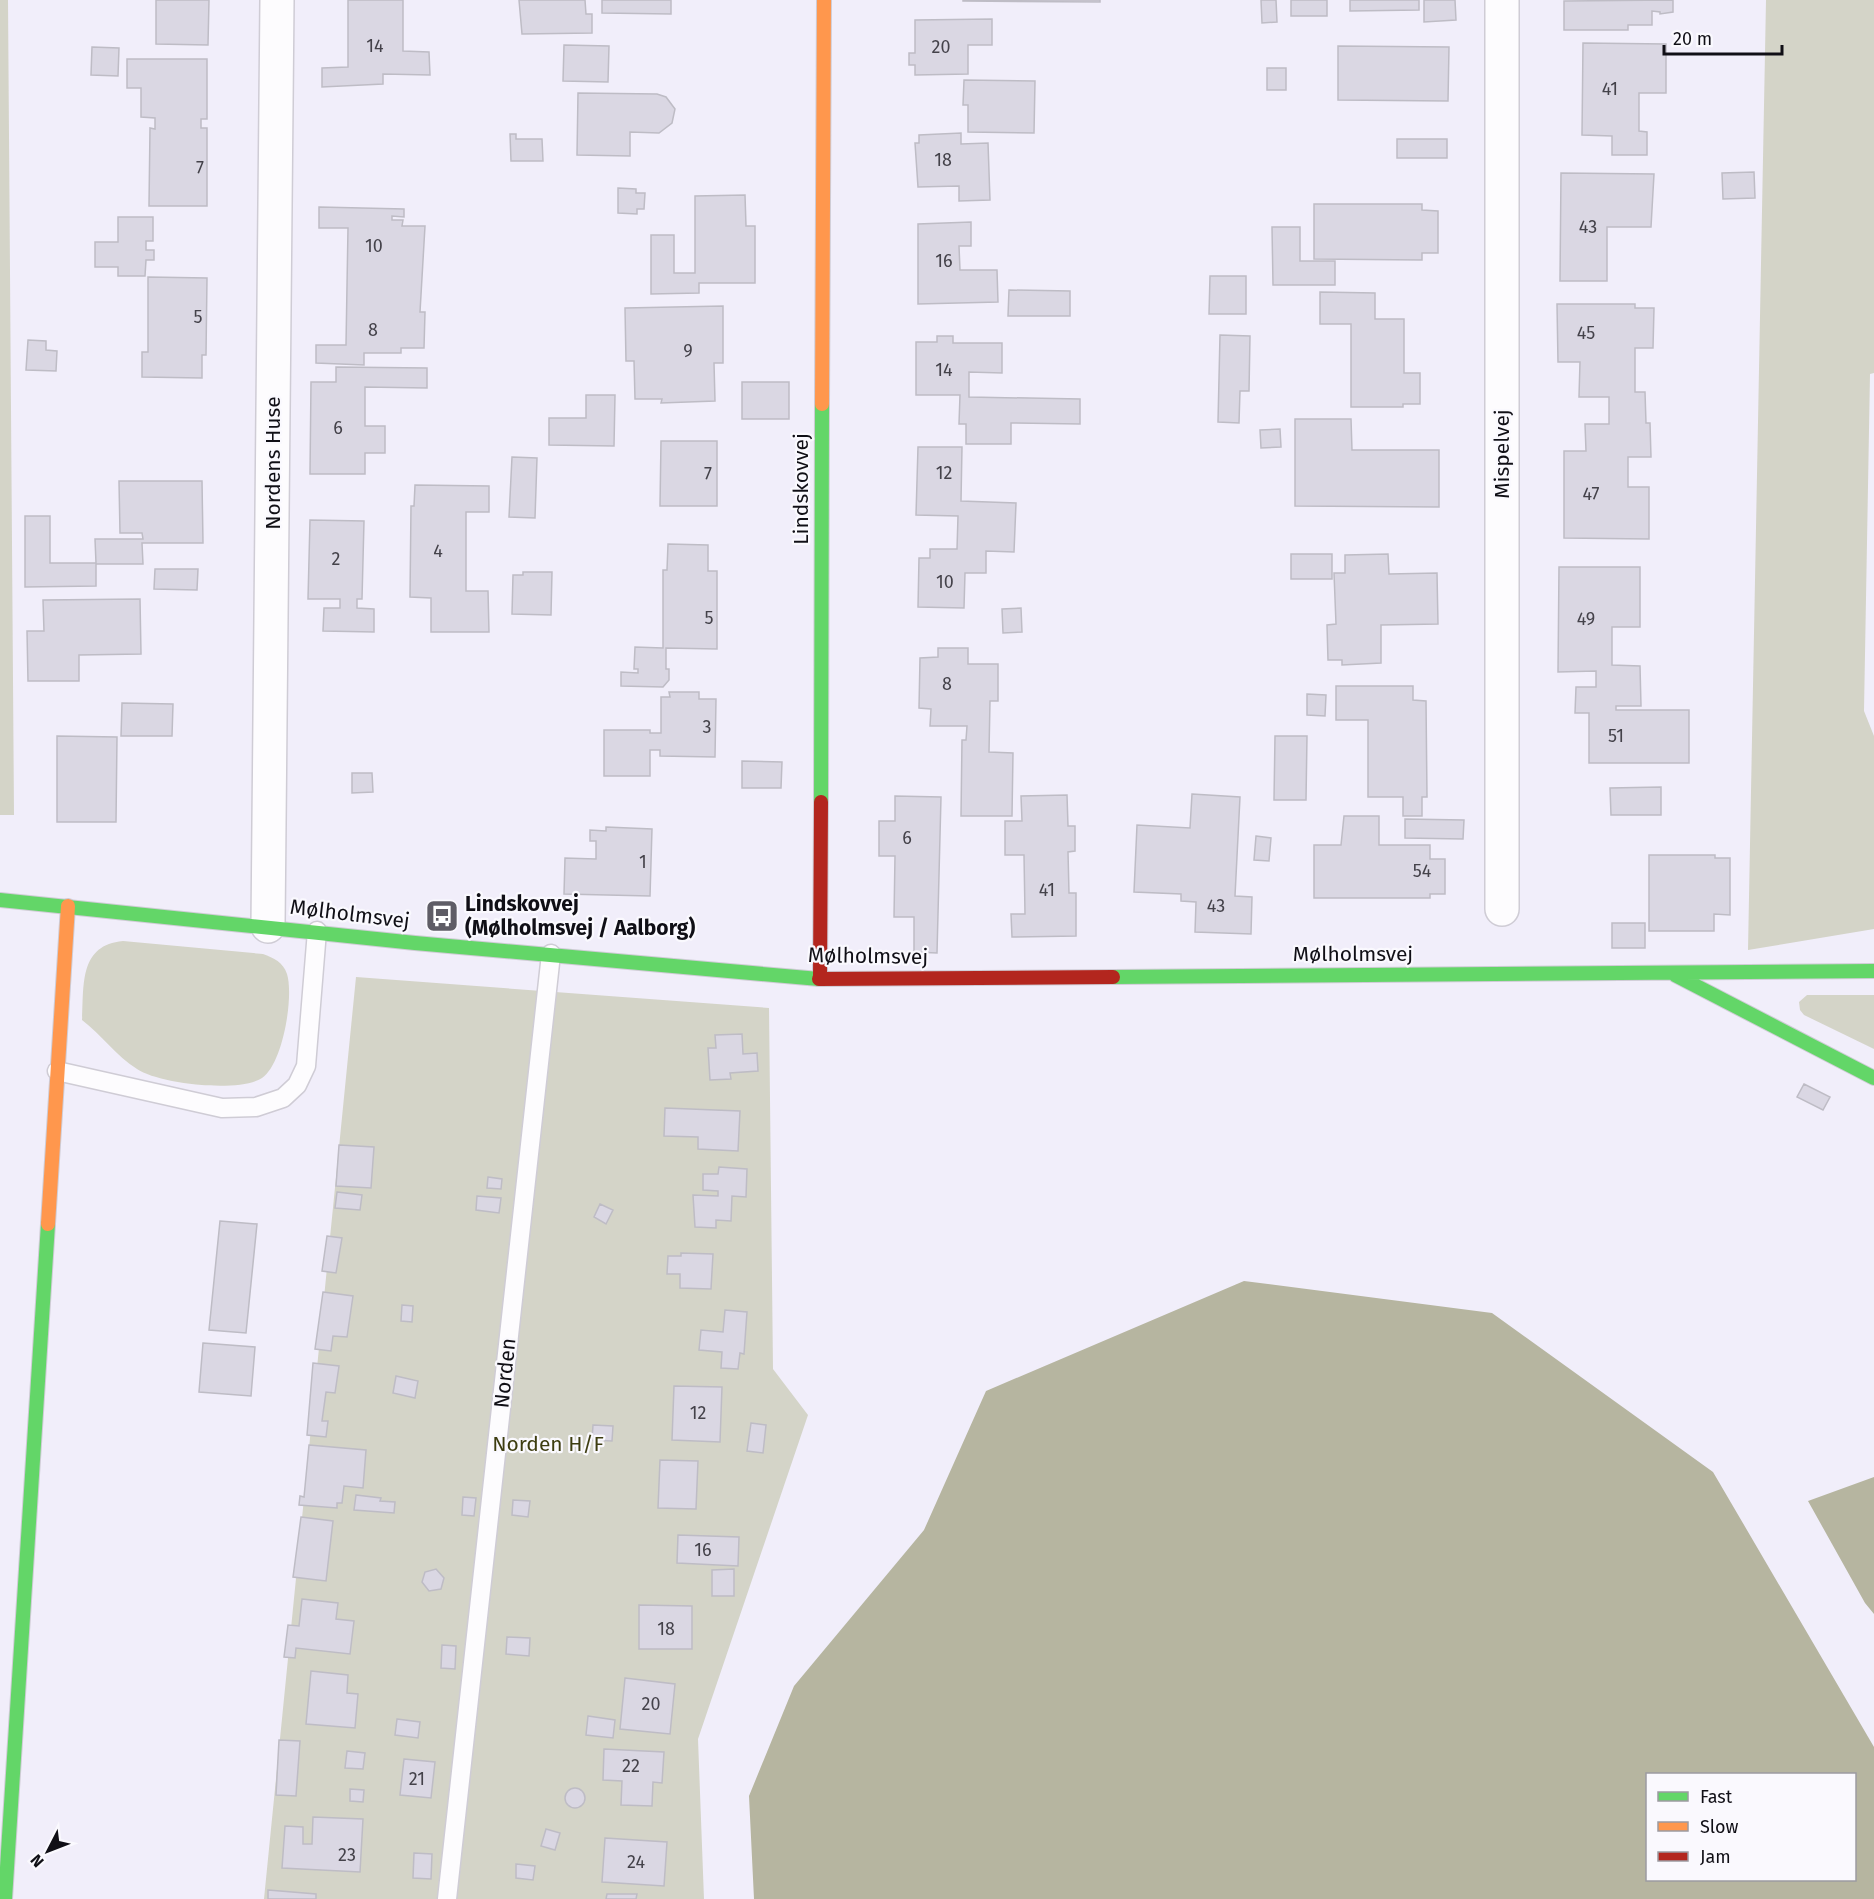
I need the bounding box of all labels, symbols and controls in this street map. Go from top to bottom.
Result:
scale bar [1664,18,1782,56]
text: 20 m [1673,28,1712,50]
house number: 14 [366,35,384,57]
house number: 20 [932,36,950,58]
house number: 41 [1602,78,1618,100]
house number: 18 [934,149,952,171]
house number: 7 [196,157,204,179]
house number: 43 [1579,216,1597,238]
house number: 10 [365,235,383,257]
house number: 16 [935,250,953,272]
house number: 5 [193,306,203,328]
house number: 8 [368,319,378,341]
house number: 45 [1577,322,1595,344]
house number: 9 [683,340,693,362]
house number: 14 [935,359,953,381]
street label: Nordens Huse [260,396,286,530]
street label: Mispelvej [1489,409,1515,499]
house number: 6 [333,417,343,439]
street label: Lindskovvej [788,433,814,545]
house number: 12 [936,462,952,484]
house number: 7 [704,463,712,485]
house number: 47 [1582,483,1600,505]
house number: 4 [433,540,443,562]
house number: 2 [332,548,341,570]
house number: 10 [936,571,954,593]
house number: 5 [704,607,714,629]
house number: 49 [1577,608,1595,630]
house number: 8 [942,673,952,695]
house number: 3 [703,716,711,738]
house number: 51 [1608,725,1624,747]
house number: 6 [902,827,912,849]
house number: 1 [639,851,647,873]
house number: 54 [1413,860,1432,882]
house number: 41 [1039,879,1055,901]
place label: Lindskovvej (Mølholmsvej / Aalborg) [465,891,695,941]
street label: Mølholmsvej [289,894,411,934]
house number: 43 [1207,895,1225,917]
bus stop icon: Lindskovvej (Mølholmsvej / Aalborg) [424,898,460,934]
street label: Mølholmsvej [1293,941,1413,967]
street label: Mølholmsvej [808,942,928,970]
street label: Norden [488,1337,522,1409]
house number: 12 [690,1402,706,1424]
park label: Norden H/F [492,1431,604,1457]
house number: 16 [694,1539,712,1561]
house number: 18 [657,1618,675,1640]
house number: 20 [642,1693,660,1715]
house number: 22 [622,1755,640,1777]
house number: 21 [409,1768,425,1790]
legend [1646,1773,1856,1881]
text: Fast [1700,1786,1733,1808]
text: Slow [1700,1816,1739,1838]
north arrow [18,1821,78,1881]
house number: 23 [338,1844,356,1866]
text: Jam [1700,1846,1731,1868]
text: N [27,1850,48,1871]
house number: 24 [627,1851,645,1873]

